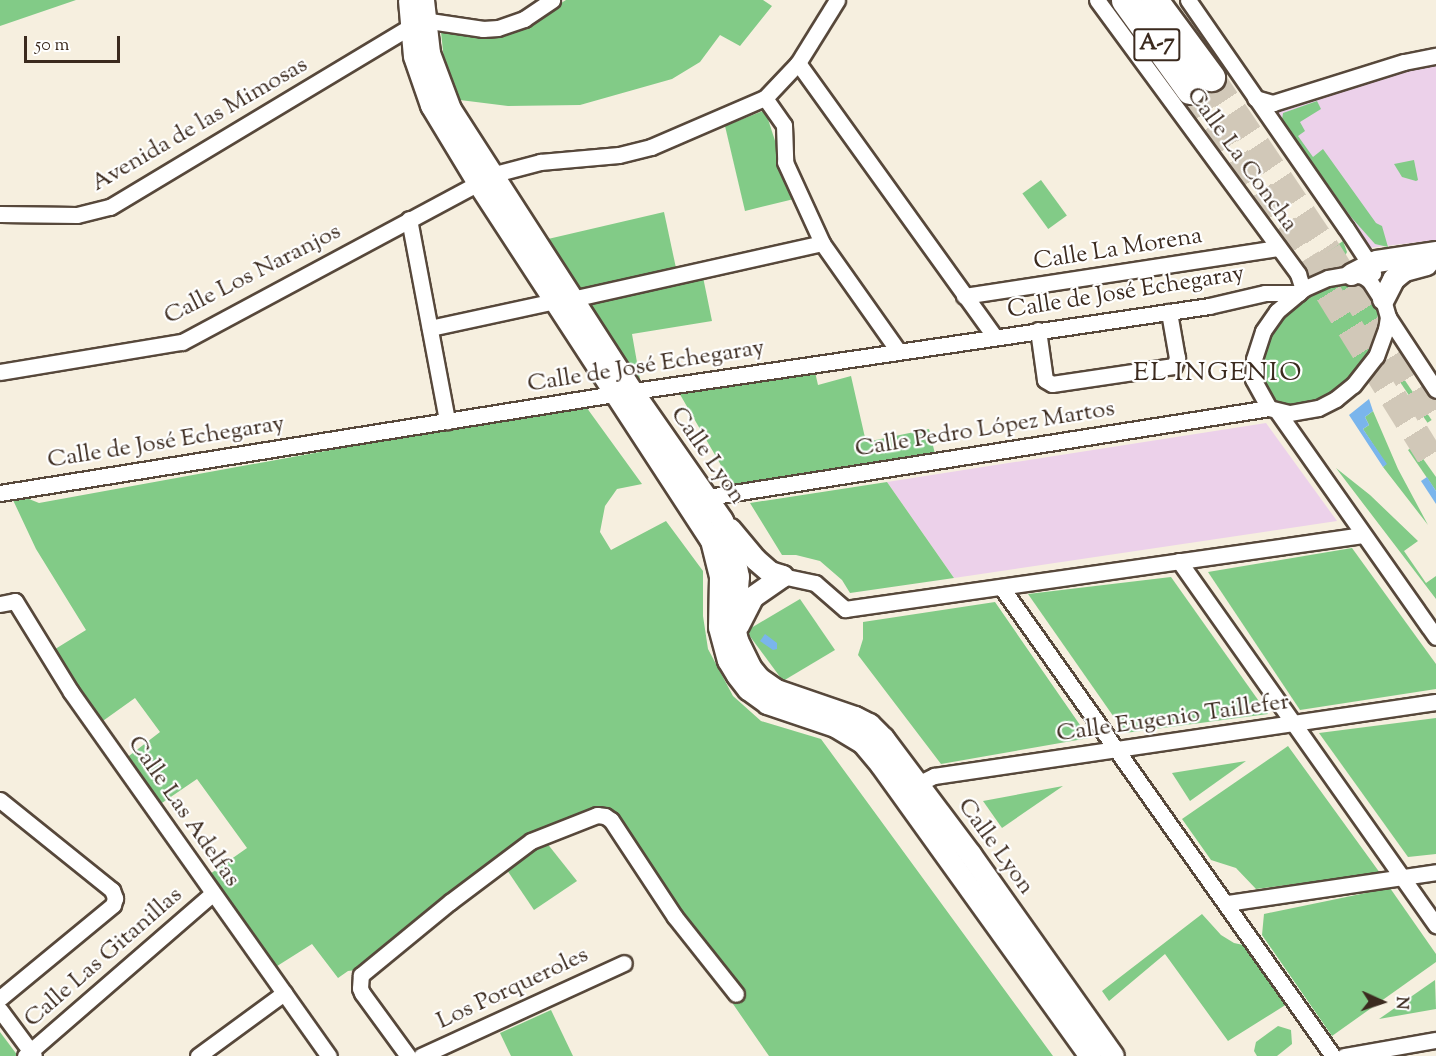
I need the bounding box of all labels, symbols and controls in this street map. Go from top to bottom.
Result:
scale bar [27,24,123,62]
road number: A-7 [1133,26,1181,64]
text: 50 m [35,33,69,59]
street label: Avenida de las Mimosas [87,51,313,199]
street label: Calle La Concha [1179,82,1303,238]
street label: Calle Los Naranjos [160,218,346,332]
street label: Calle La Morena [1032,222,1204,278]
street label: Calle de José Echegaray [1006,260,1246,326]
street label: Calle de José Echegaray [526,334,766,400]
district label: EL INGENIO [1133,358,1303,390]
street label: Calle Pedro López Martos [853,395,1117,465]
street label: Calle Lyon [663,402,751,510]
street label: Calle de José Echegaray [46,410,286,476]
street label: Calle Eugenio Taillefer [1055,688,1291,750]
street label: Calle Las Adelfas [120,731,246,893]
street label: Calle Lyon [950,793,1040,901]
street label: Calle Las Gitanillas [19,881,189,1035]
street label: Los Porqueroles [433,941,593,1037]
north arrow [1352,972,1412,1032]
text: N [1389,996,1412,1010]

